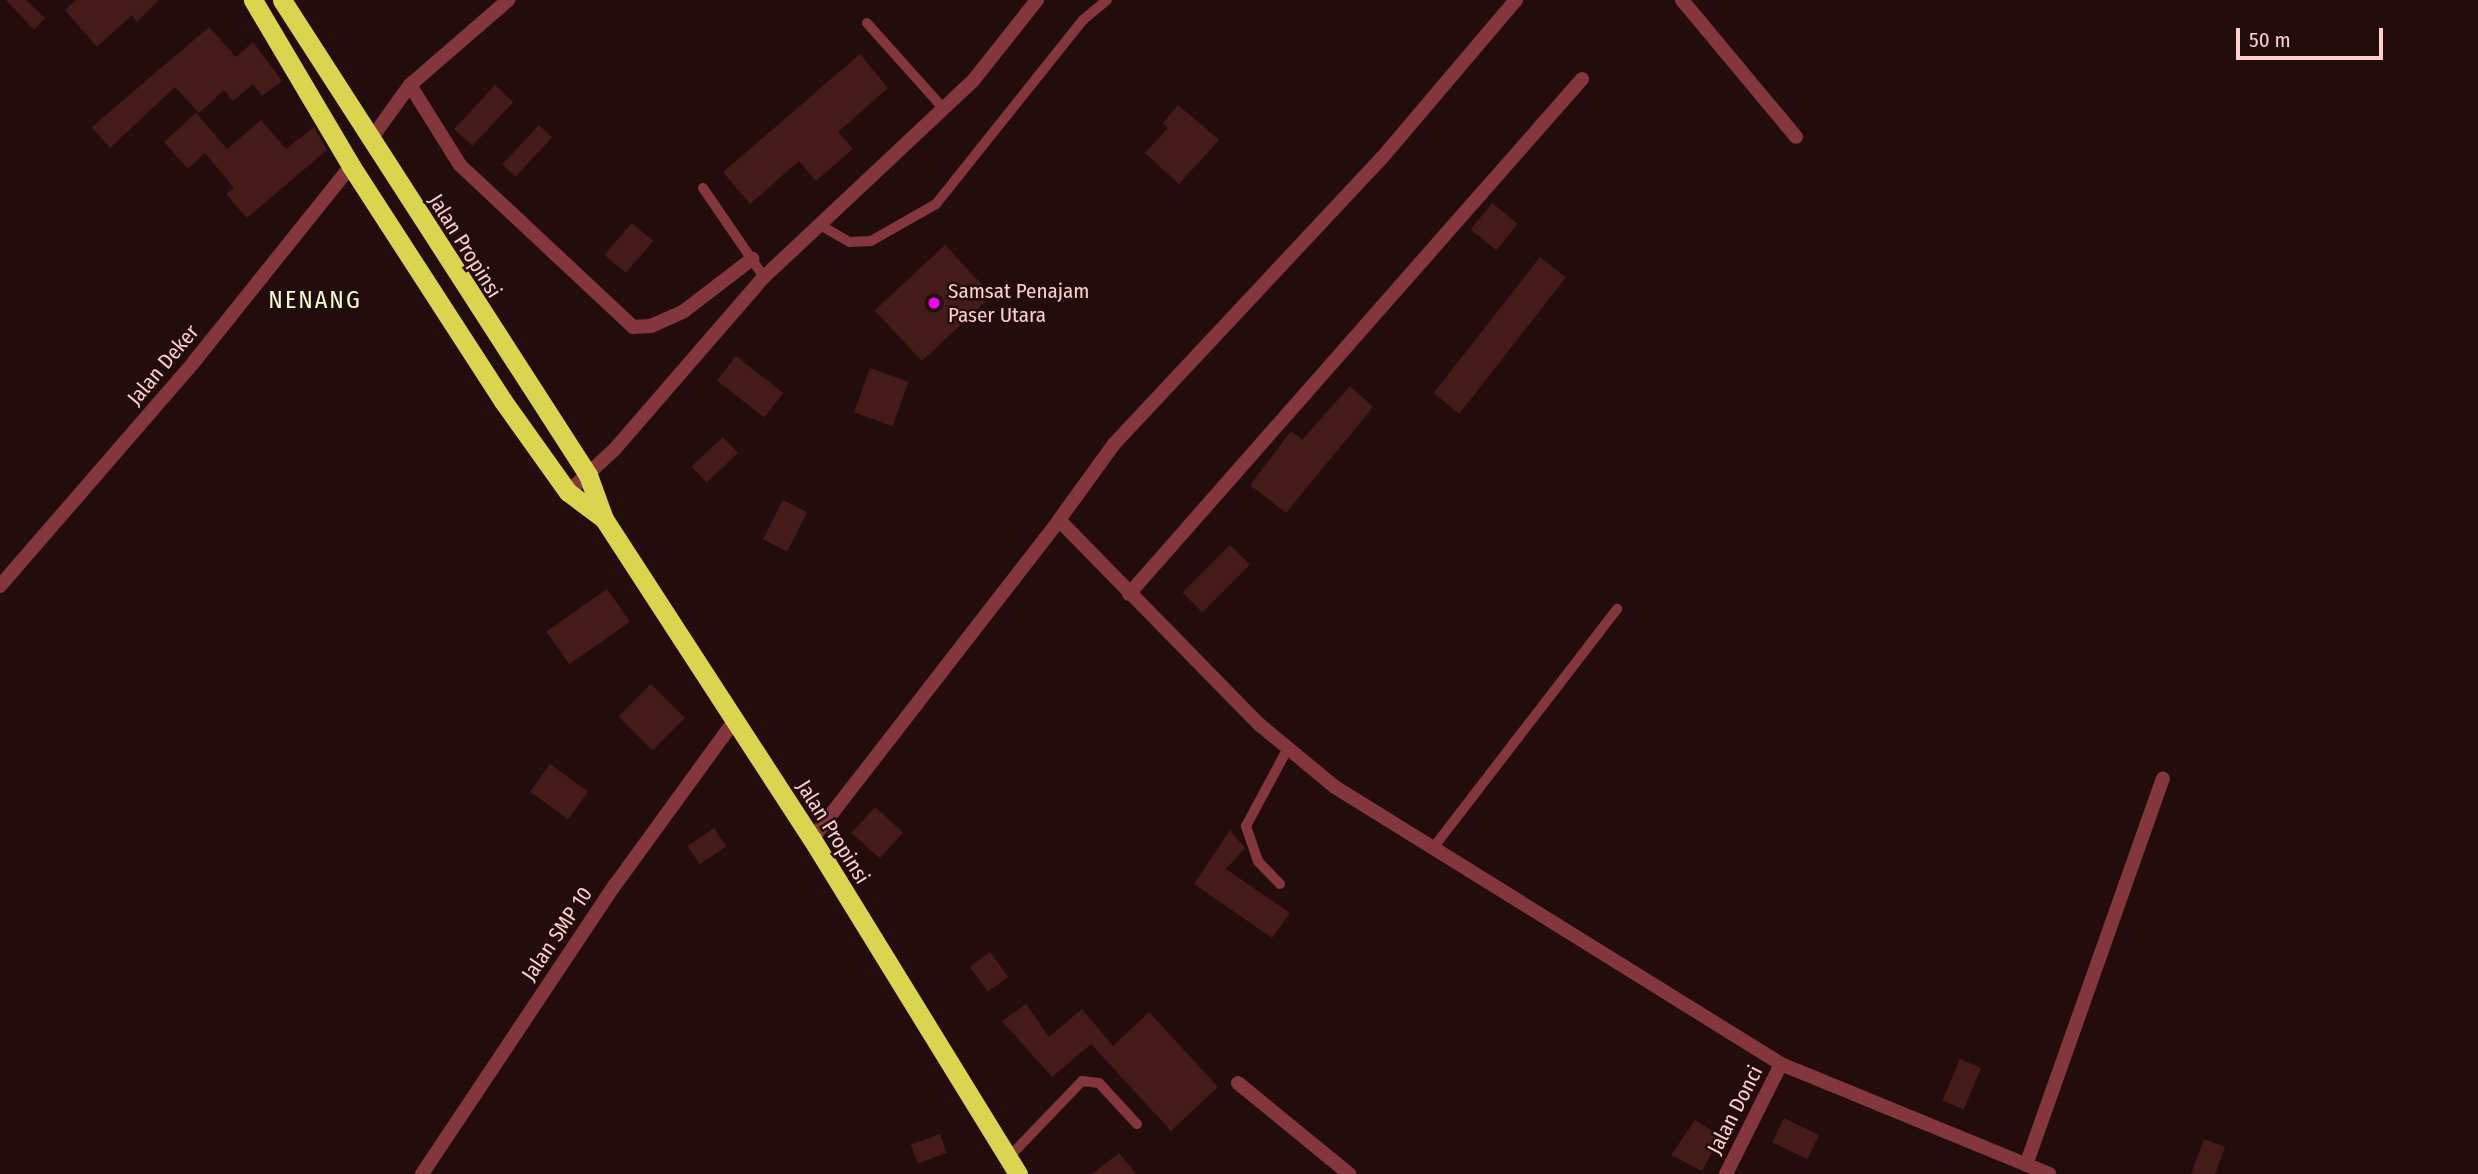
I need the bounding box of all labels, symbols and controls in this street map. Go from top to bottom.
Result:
scale bar [2240,14,2387,58]
text: 50 m [2249,27,2291,53]
street label: Jalan Propinsi [423,189,507,303]
place label: Samsat Penajam Paser Utara [948,278,1089,328]
district label: NENANG [269,287,361,315]
marker: Samsat Penajam Paser Utara [926,295,942,311]
street label: Jalan Deker [122,320,204,410]
street label: Jalan Propinsi [791,775,875,889]
street label: Jalan SMP 10 [516,882,598,986]
street label: Jalan Donci [1702,1061,1768,1159]

